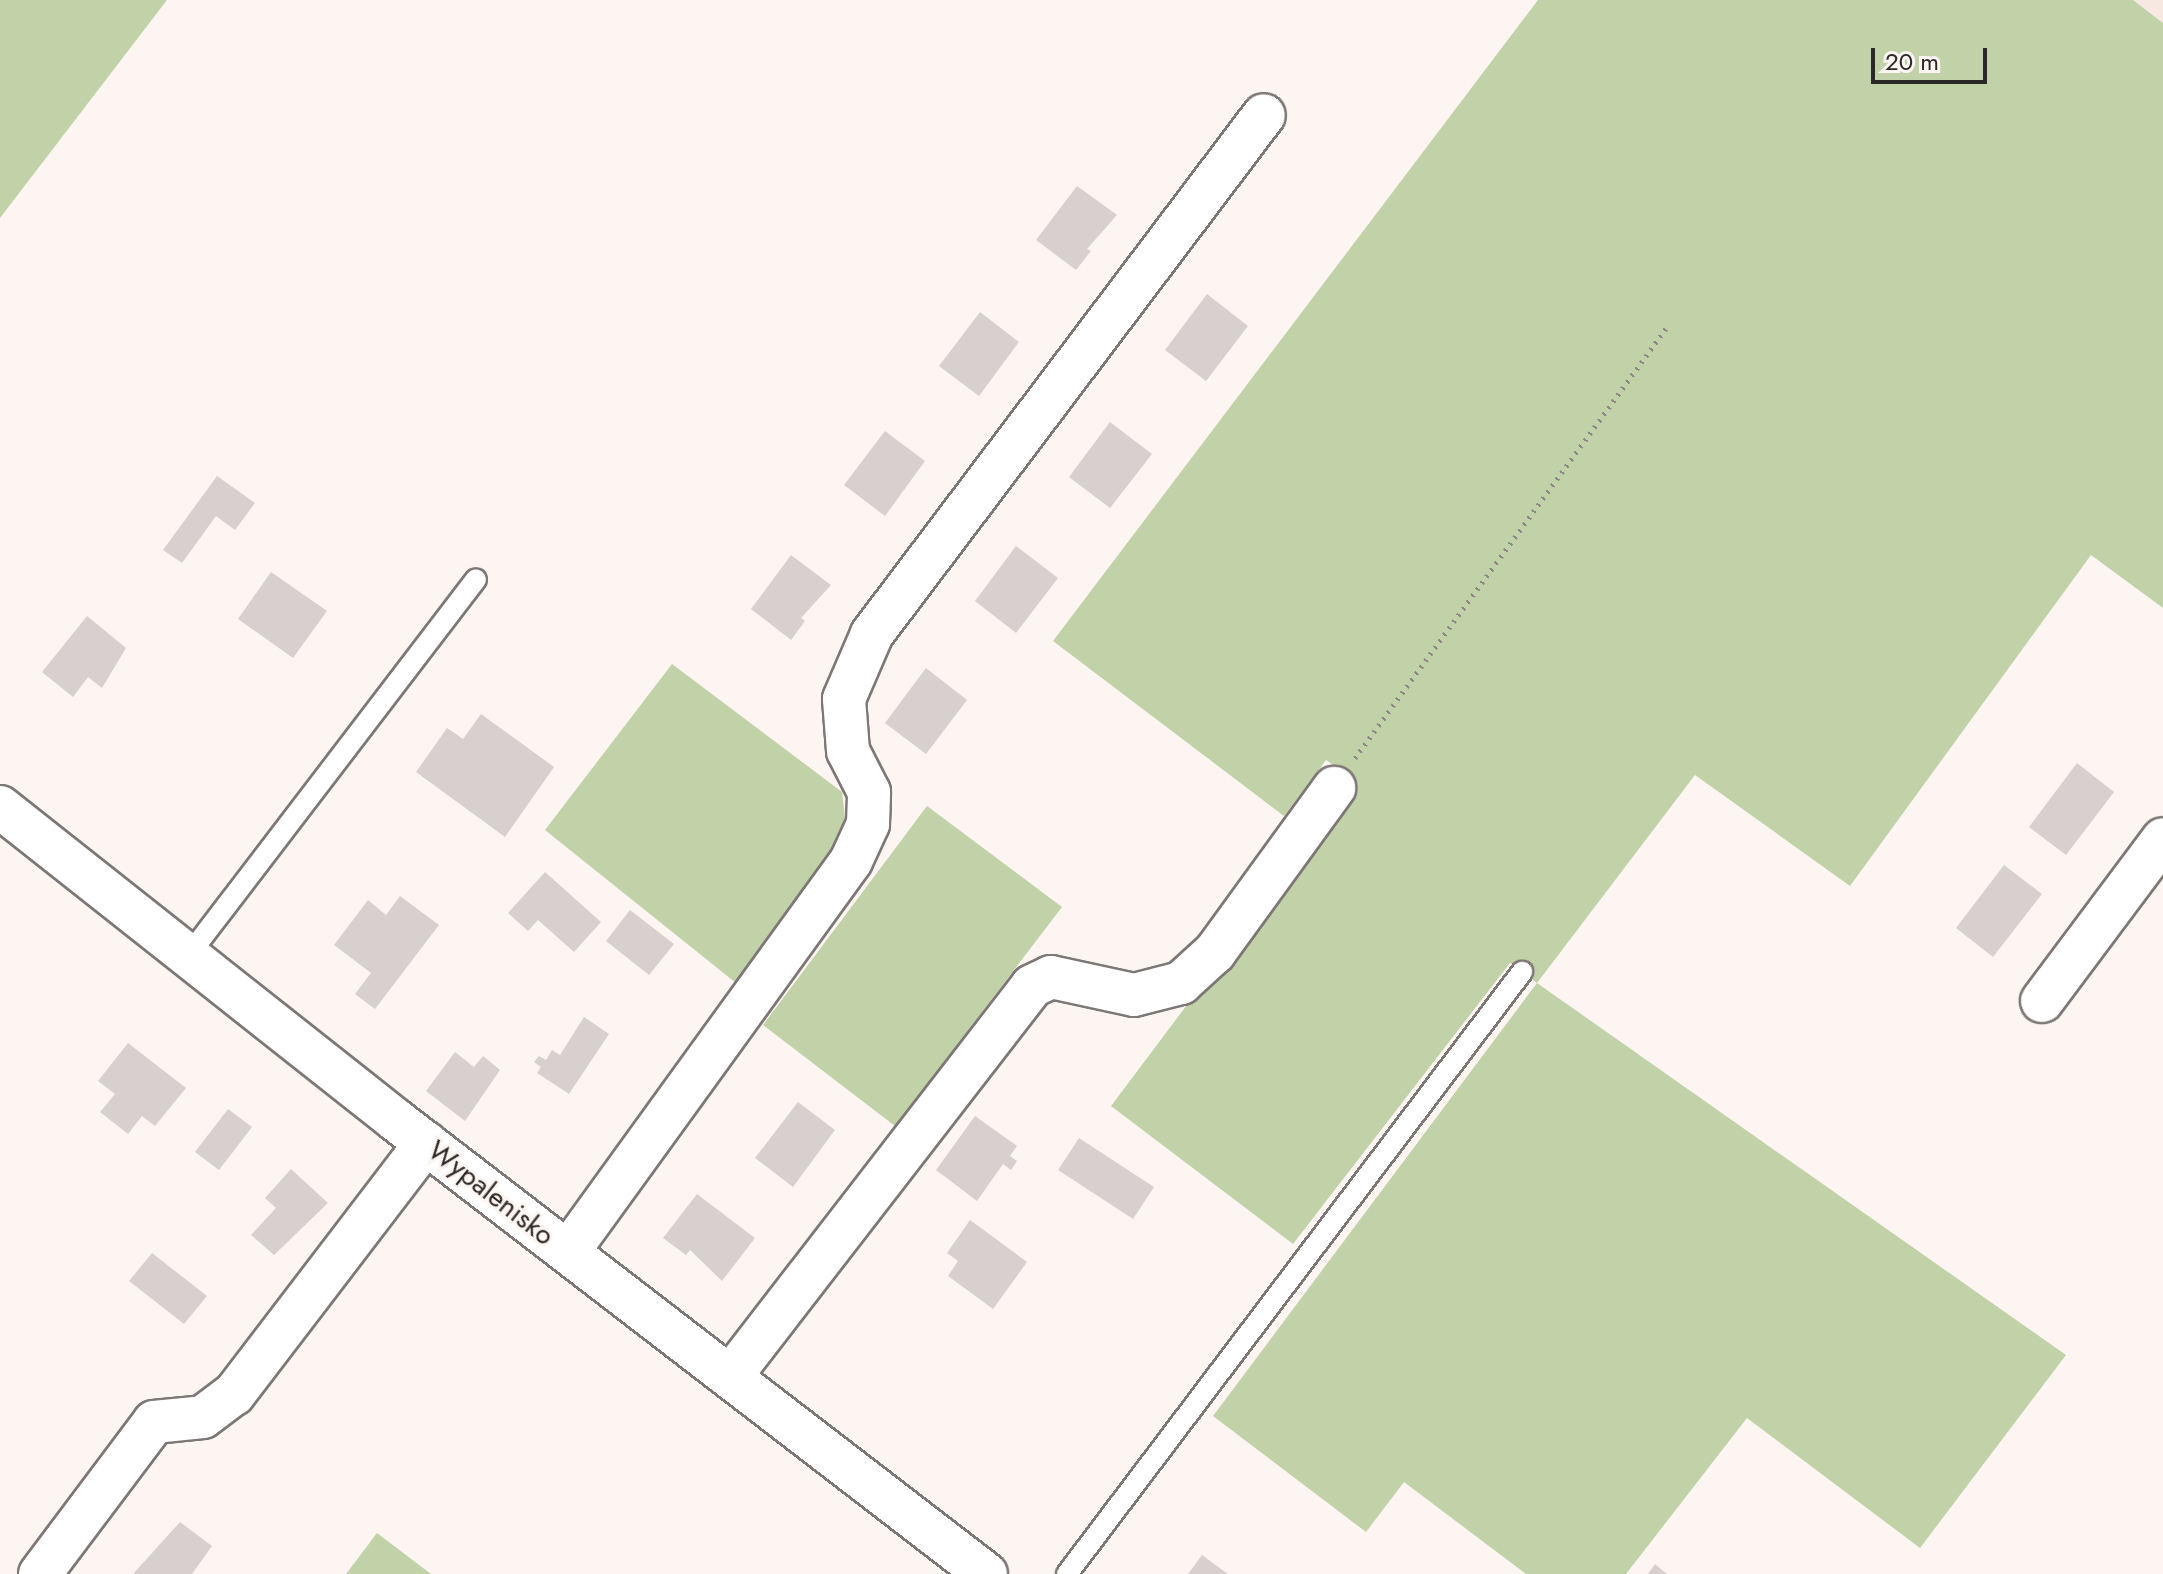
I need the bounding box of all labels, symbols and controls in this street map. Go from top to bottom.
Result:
scale bar [1875,32,1991,82]
text: 20 m [1885,44,1939,79]
street label: Wypalenisko [421,1133,561,1253]

